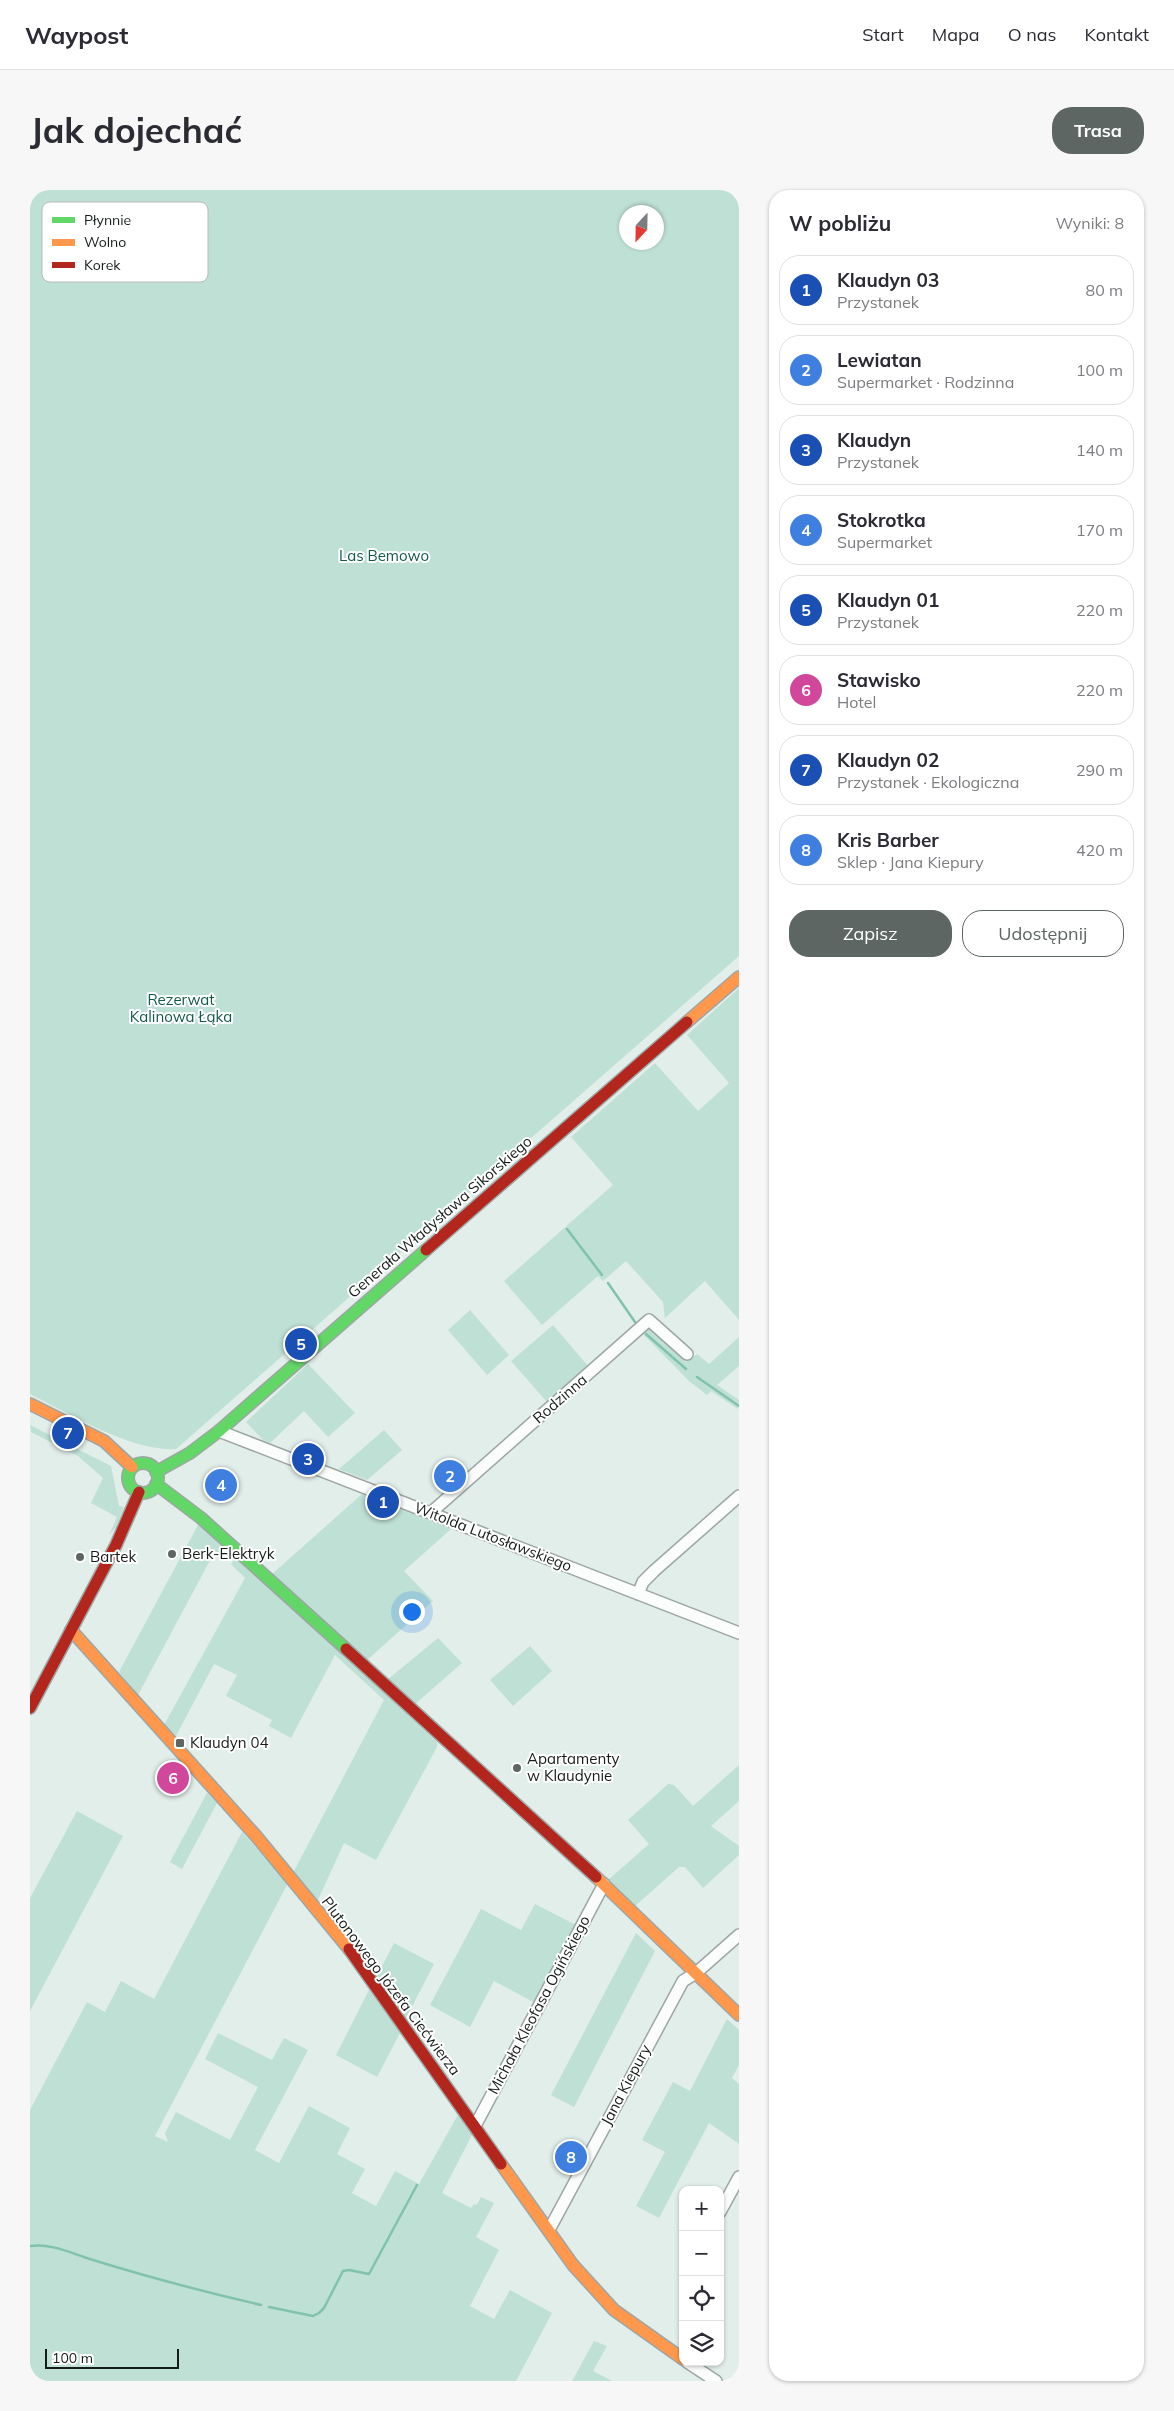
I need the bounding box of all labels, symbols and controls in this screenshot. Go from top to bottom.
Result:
text: Waypost [25,20,128,50]
text: Start [862,23,904,46]
text: Mapa [932,23,980,46]
text: O nas [1008,23,1057,46]
text: Kontakt [1085,23,1149,46]
button: Trasa [1052,107,1144,154]
text: Jak dojechać [30,108,242,152]
legend [42,202,208,282]
north arrow [619,205,664,250]
text: W pobliżu [789,210,891,236]
text: Płynnie [84,211,131,229]
text: Wyniki: 8 [1055,213,1124,233]
text: Wolno [84,233,126,251]
text: Korek [84,256,121,274]
text: Klaudyn 03 [837,268,939,292]
text: 1 [801,280,811,300]
text: 80 m [1086,280,1123,300]
text: Przystanek [837,292,919,312]
text: Lewiatan [837,348,922,372]
text: 2 [801,360,811,380]
text: 100 m [1076,360,1123,380]
text: Supermarket · Rodzinna [837,372,1014,392]
text: Klaudyn [837,428,911,452]
text: 3 [801,440,811,460]
text: 140 m [1076,440,1123,460]
text: Przystanek [837,452,919,472]
text: Stokrotka [837,508,926,532]
text: 4 [801,520,811,540]
text: 170 m [1076,520,1123,540]
text: Supermarket [837,532,932,552]
park label: Las Bemowo [339,546,429,565]
text: Klaudyn 01 [837,588,939,612]
text: 5 [801,600,811,620]
text: 220 m [1076,600,1123,620]
text: Przystanek [837,612,919,632]
text: Stawisko [837,668,921,692]
text: 6 [801,680,811,700]
text: 220 m [1076,680,1123,700]
text: Hotel [837,692,876,712]
text: Klaudyn 02 [837,748,939,772]
text: 7 [801,760,811,780]
text: 290 m [1076,760,1123,780]
text: Przystanek · Ekologiczna [837,772,1019,792]
text: Kris Barber [837,828,939,852]
text: 8 [801,840,811,860]
text: 420 m [1076,840,1123,860]
text: Sklep · Jana Kiepury [837,852,984,872]
button: Zapisz [789,910,952,957]
button: Udostępnij [962,910,1124,957]
park label: Rezerwat Kalinowa Łąka [130,990,232,1026]
street label: Generała Władysława Sikorskiego [344,1132,536,1302]
pin: 5 [285,1325,317,1363]
street label: Rodzinna [529,1370,591,1427]
pin: 7 [52,1414,84,1452]
pin: 3 [292,1440,324,1478]
pin: 2 [434,1457,466,1495]
pin: 4 [205,1466,237,1504]
pin: 1 [367,1483,399,1521]
street label: Witolda Lutosławskiego [412,1498,575,1575]
place label: Berk-Elektryk [182,1544,275,1563]
place label: Bartek [90,1547,136,1566]
marker: Berk-Elektryk [166,1548,178,1560]
marker: Bartek [74,1551,86,1563]
your location [399,1599,425,1625]
place label: Klaudyn 04 [190,1733,268,1752]
marker: Klaudyn 04 [174,1737,186,1749]
place label: Apartamenty w Klaudynie [527,1749,620,1785]
pin: 6 [157,1759,189,1797]
marker: Apartamenty w Klaudynie [511,1762,523,1774]
street label: Plutonowego Józefa Ciećwierza [318,1892,465,2079]
street label: Michała Kleofasa Ogińskiego [483,1912,594,2097]
street label: Jana Kiepury [596,2041,655,2128]
pin: 8 [555,2138,587,2176]
map controls [679,2186,724,2366]
button: + [679,2186,724,2231]
button: − [679,2231,724,2276]
button: locate [679,2276,724,2321]
button: layers [679,2321,724,2366]
scale bar [45,2346,179,2369]
text: 100 m [52,2349,93,2367]

